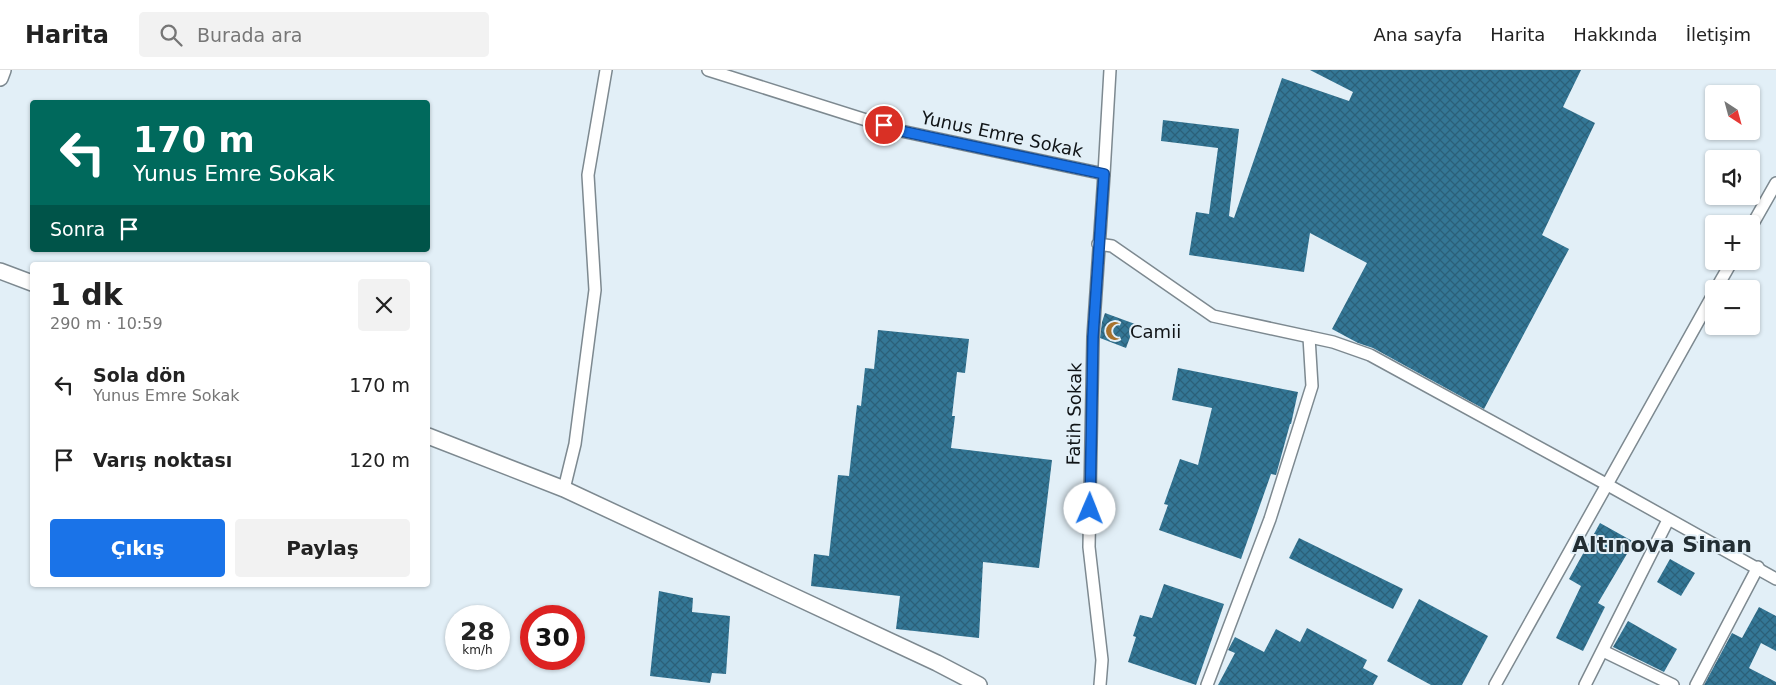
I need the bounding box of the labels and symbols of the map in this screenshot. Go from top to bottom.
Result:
north arrow [1705,85,1760,140]
pin [863,104,905,146]
street label: Yunus Emre Sokak [918,106,1085,162]
mosque icon: Camii [1104,320,1126,342]
place label: Camii [1130,321,1181,342]
street label: Fatih Sokak [1063,362,1085,466]
position arrow [1063,482,1115,534]
district label: Altınova Sinan [1572,532,1752,557]
speed limit sign: 30 [520,605,585,670]

